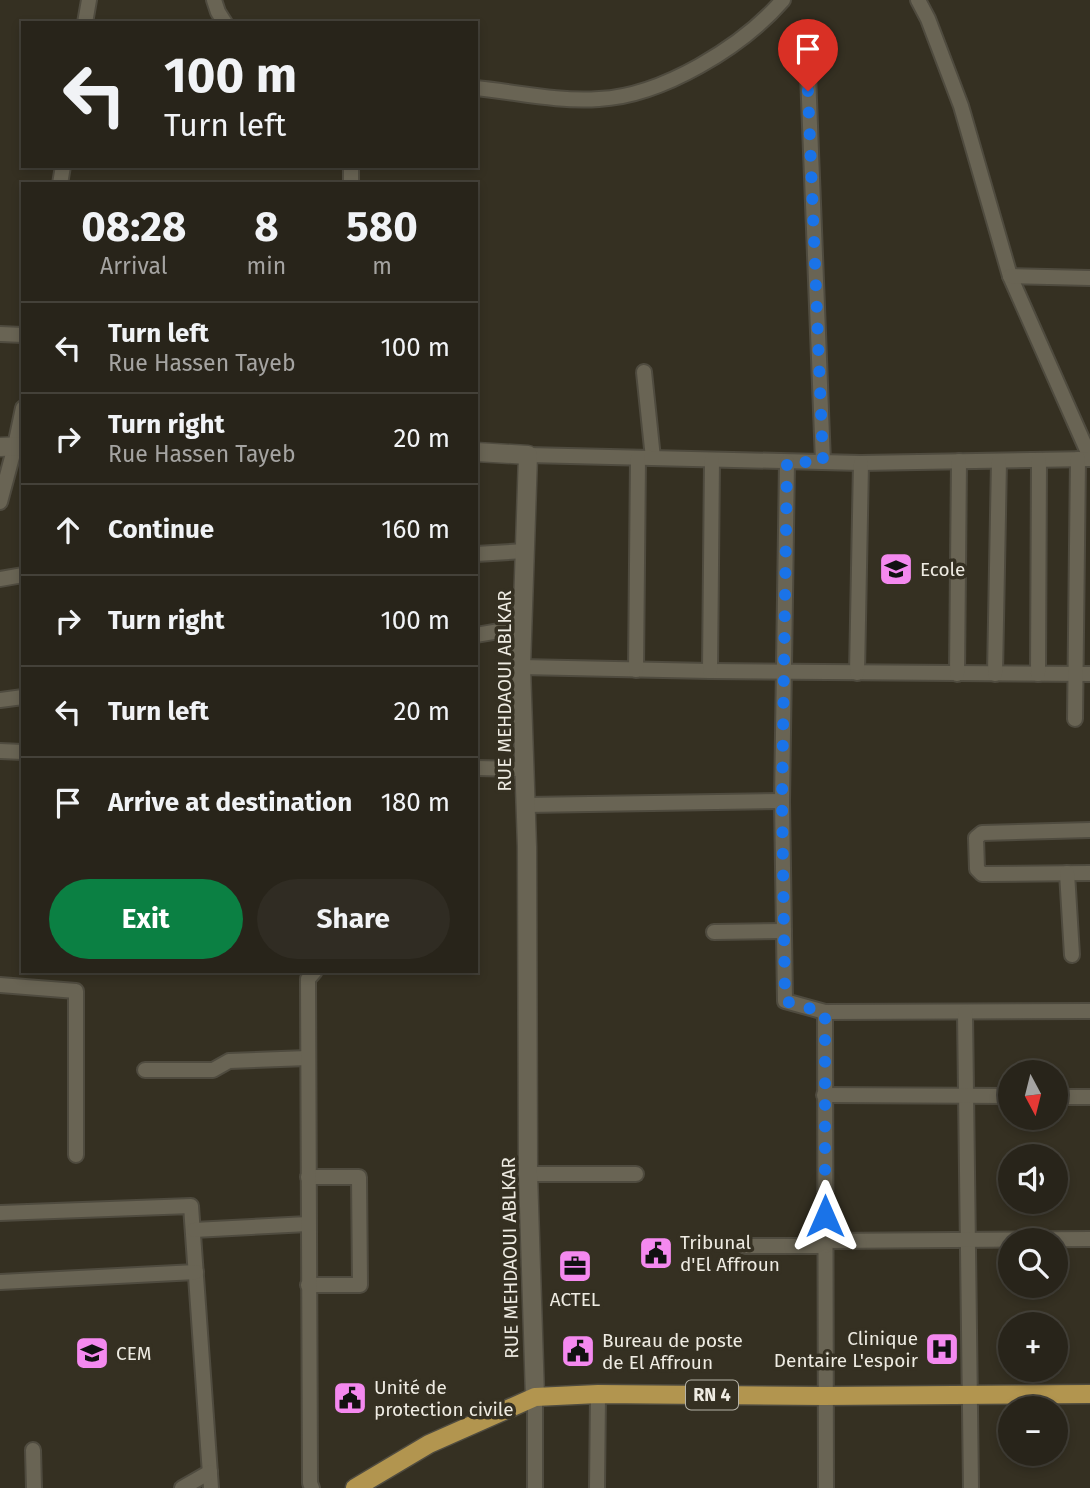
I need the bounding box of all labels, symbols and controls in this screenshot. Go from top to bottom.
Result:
pin [778,19,838,91]
icon: arrive [789,30,827,68]
text: 100 m [164,46,297,105]
icon: left [49,49,140,140]
text: Turn left [164,106,286,144]
text: 08:28 [81,202,186,252]
text: 8 [254,202,279,252]
text: 580 [346,202,418,252]
text: Arrival [100,252,167,280]
text: min [246,252,286,280]
text: m [372,252,392,280]
text: Turn left [108,318,209,349]
icon: left [49,329,87,367]
text: 100 m [381,332,450,363]
text: Rue Hassen Tayeb [108,349,296,377]
text: Turn right [108,409,225,440]
icon: right [49,420,87,458]
text: 20 m [393,423,450,454]
text: Rue Hassen Tayeb [108,440,296,468]
icon: ahead [49,511,87,549]
text: Continue [108,514,214,545]
text: 160 m [381,514,450,545]
school or university icon: Ecole [877,550,915,588]
place label: Ecole [920,558,965,581]
street label: RUE MEHDAOUI ABLKAR [493,590,516,792]
icon: right [49,602,87,640]
text: Turn right [108,605,225,636]
text: 100 m [381,605,450,636]
icon: left [49,693,87,731]
text: Turn left [108,696,209,727]
text: 20 m [393,696,450,727]
icon: arrive [49,784,87,822]
text: Arrive at destination [108,787,352,818]
text: 180 m [381,787,450,818]
button: Exit [49,879,243,959]
button: Share [257,879,450,959]
north arrow [998,1060,1068,1130]
map controls [998,1060,1068,1466]
button: sound [998,1144,1068,1214]
street label: RUE MEHDAOUI ABLKAR [497,1157,523,1359]
position arrow [788,1179,862,1253]
button: search [998,1228,1068,1298]
place label: Tribunal d'El Affroun [680,1231,780,1276]
public building icon: Tribunal d'El Affroun [637,1234,675,1272]
office icon: ACTEL [556,1247,594,1285]
place label: ACTEL [550,1288,601,1311]
button: + [998,1312,1068,1382]
place label: Clinique Dentaire L'espoir [774,1327,919,1372]
place label: Bureau de poste de El Affroun [602,1329,743,1374]
hospital icon: Clinique Dentaire L'espoir [923,1330,961,1368]
public building icon: Bureau de poste de El Affroun [559,1332,597,1370]
school or university icon: CEM [73,1334,111,1372]
place label: CEM [116,1342,152,1365]
place label: Unité de protection civile [374,1376,514,1421]
public building icon: Unité de protection civile [331,1379,369,1417]
road number: RN 4 [686,1380,738,1410]
button: − [998,1396,1068,1466]

